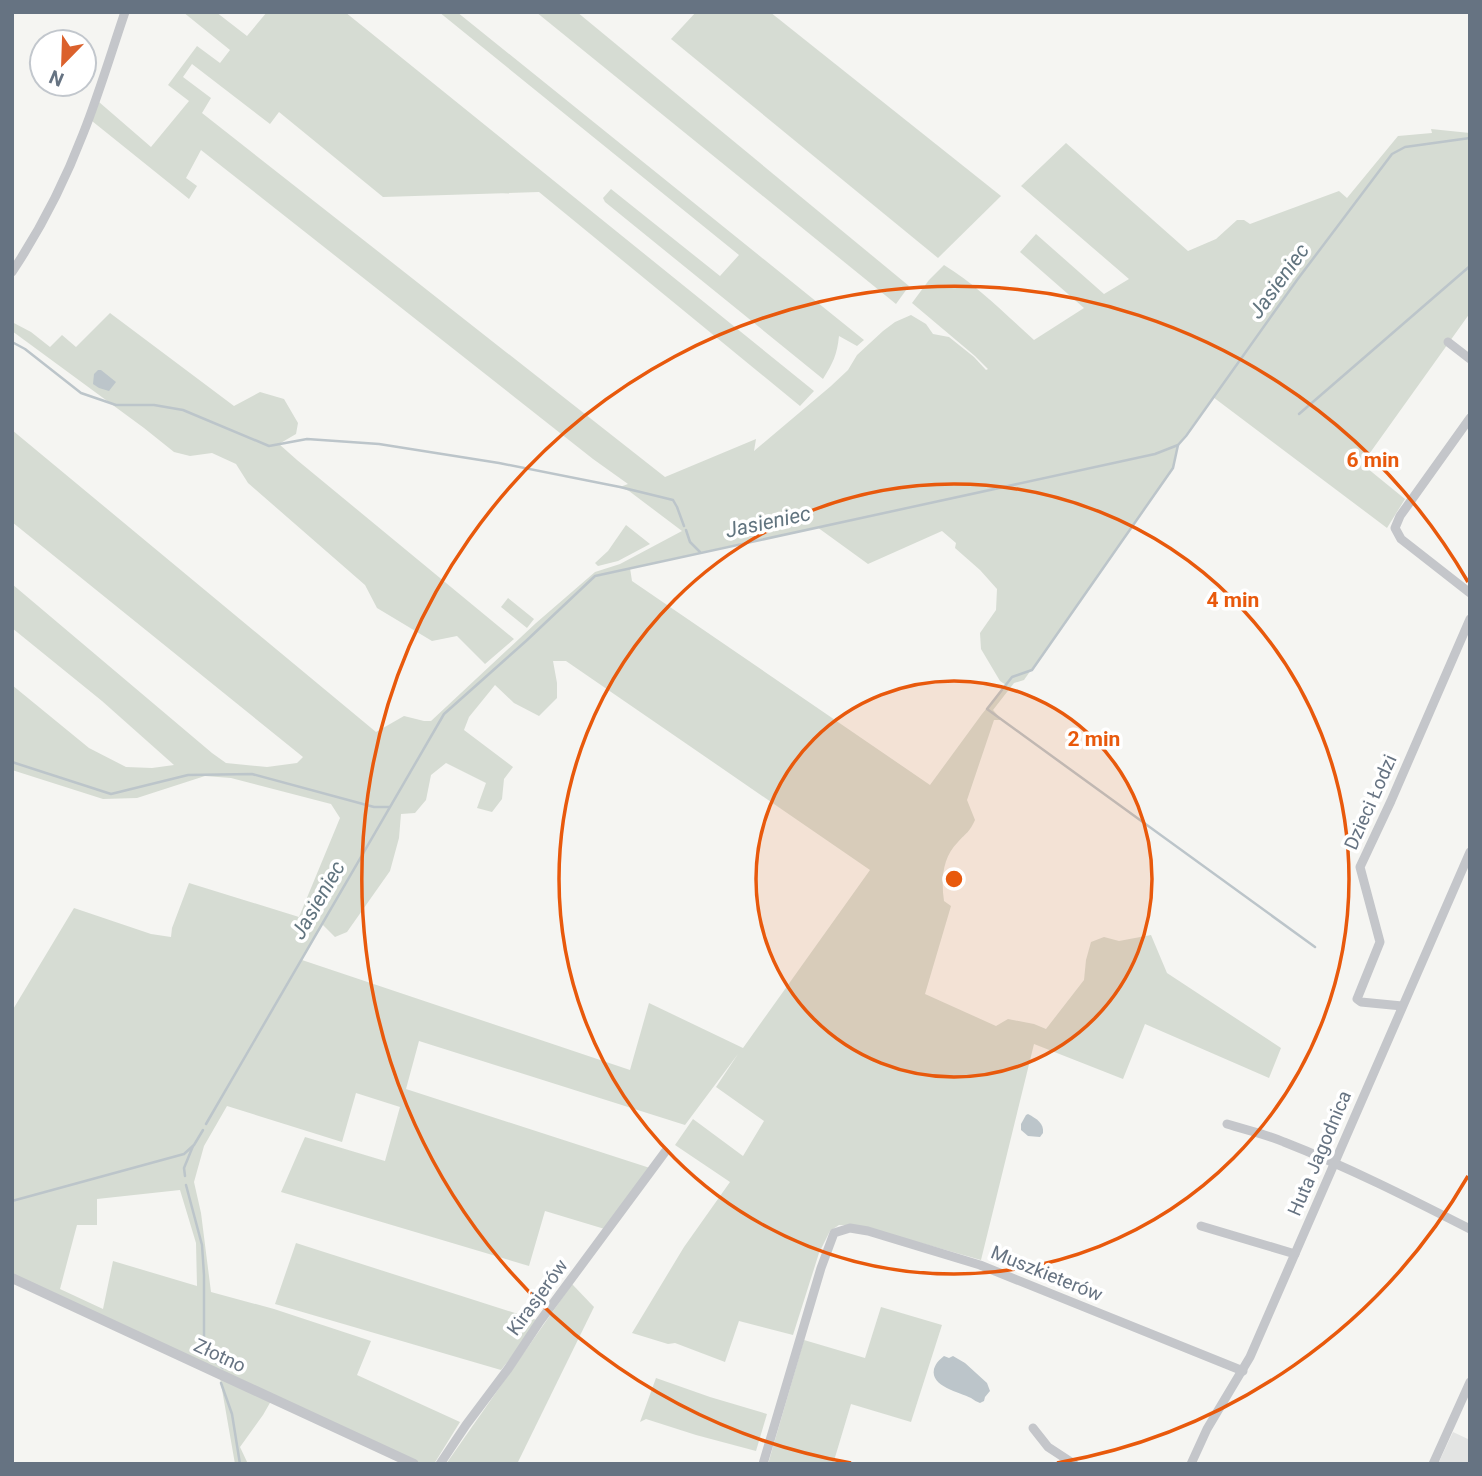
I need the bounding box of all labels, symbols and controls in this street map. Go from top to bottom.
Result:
north arrow [28,28,98,98]
text: N [46,65,67,91]
water label: Jasieniec [1244,239,1314,323]
text: 6 min [1347,448,1399,472]
water label: Jasieniec [723,501,813,543]
text: 4 min [1207,588,1259,612]
text: 2 min [1068,727,1120,751]
street label: Dzieci Łodzi [1339,751,1402,853]
water label: Jasieniec [286,856,350,943]
centre of rings [942,867,966,891]
street label: Huta Jagodnica [1283,1087,1356,1219]
street label: Muszkieterów [988,1241,1106,1306]
street label: Kirasjerów [502,1255,573,1340]
street label: Złotno [190,1333,250,1377]

